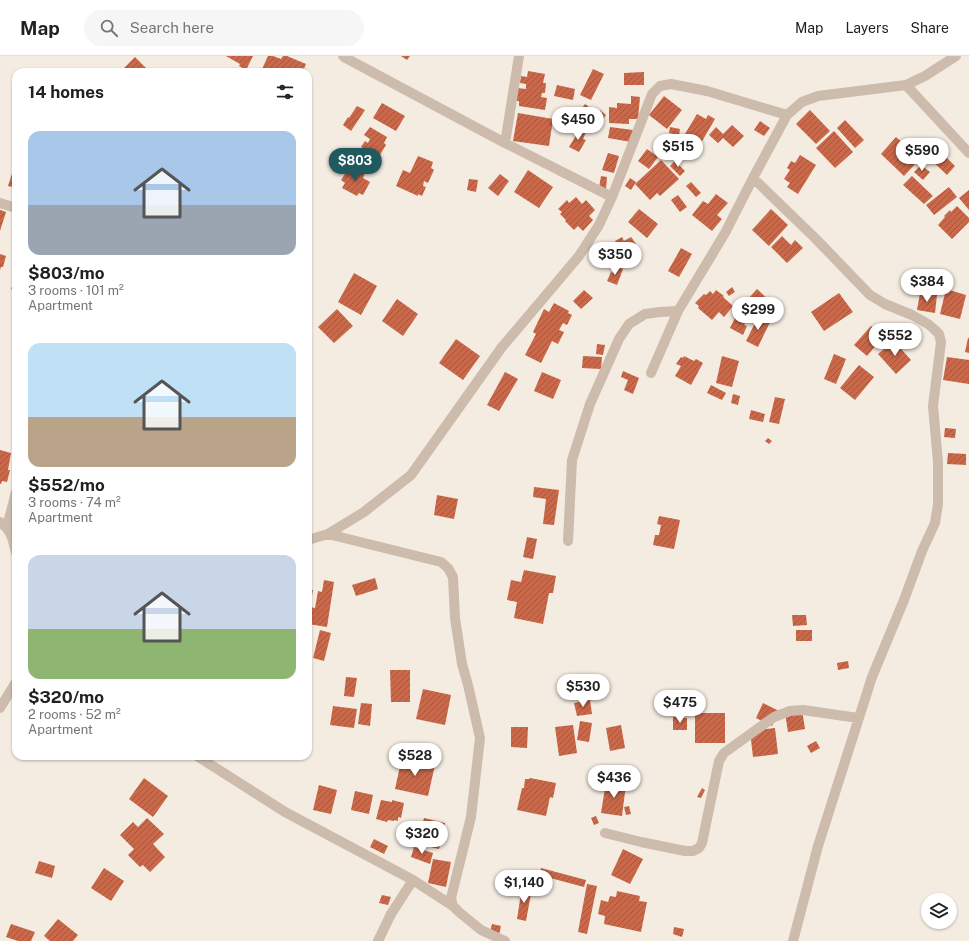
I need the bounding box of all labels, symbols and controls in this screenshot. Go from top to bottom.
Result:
search box [84,10,364,46]
text: Map [20,17,60,39]
icon: search [98,17,120,39]
text: Search here [130,19,214,36]
text: Map [795,20,823,36]
text: Layers [845,20,889,36]
text: Share [911,20,949,36]
icon: filters [274,81,296,103]
text: 14 homes [28,82,104,102]
pin: $450 [554,107,602,141]
text: $450 [561,112,595,127]
pin: $515 [654,134,702,168]
pin: $590 [898,138,946,172]
text: $515 [662,139,694,154]
text: $590 [905,143,939,158]
pin: $803 [331,148,379,182]
text: $803 [338,153,372,168]
icon: home [126,157,198,229]
pin: $350 [591,242,639,276]
text: $350 [598,247,632,262]
text: $803/mo [28,263,105,283]
pin: $384 [903,269,951,303]
text: $384 [910,274,944,289]
text: 3 rooms · 101 m² [28,283,124,298]
pin: $299 [734,297,782,331]
text: Apartment [28,298,93,313]
text: $299 [741,302,775,317]
pin: $552 [871,323,919,357]
text: $552 [878,328,912,343]
icon: home [126,369,198,441]
text: $552/mo [28,475,105,495]
text: 3 rooms · 74 m² [28,495,121,510]
text: Apartment [28,510,93,525]
icon: home [126,581,198,653]
pin: $530 [559,674,607,708]
text: $530 [566,679,600,694]
text: $320/mo [28,687,104,707]
pin: $475 [656,690,704,724]
text: $475 [663,695,697,710]
text: 2 rooms · 52 m² [28,707,121,722]
text: Apartment [28,722,93,737]
pin: $528 [391,743,439,777]
text: $528 [398,748,432,763]
pin: $436 [590,765,638,799]
text: $436 [597,770,631,785]
pin: $320 [398,821,446,855]
text: $320 [405,826,439,841]
pin: $1,140 [491,870,557,904]
text: $1,140 [504,875,544,890]
map controls [921,893,957,929]
button: layers [921,893,957,929]

